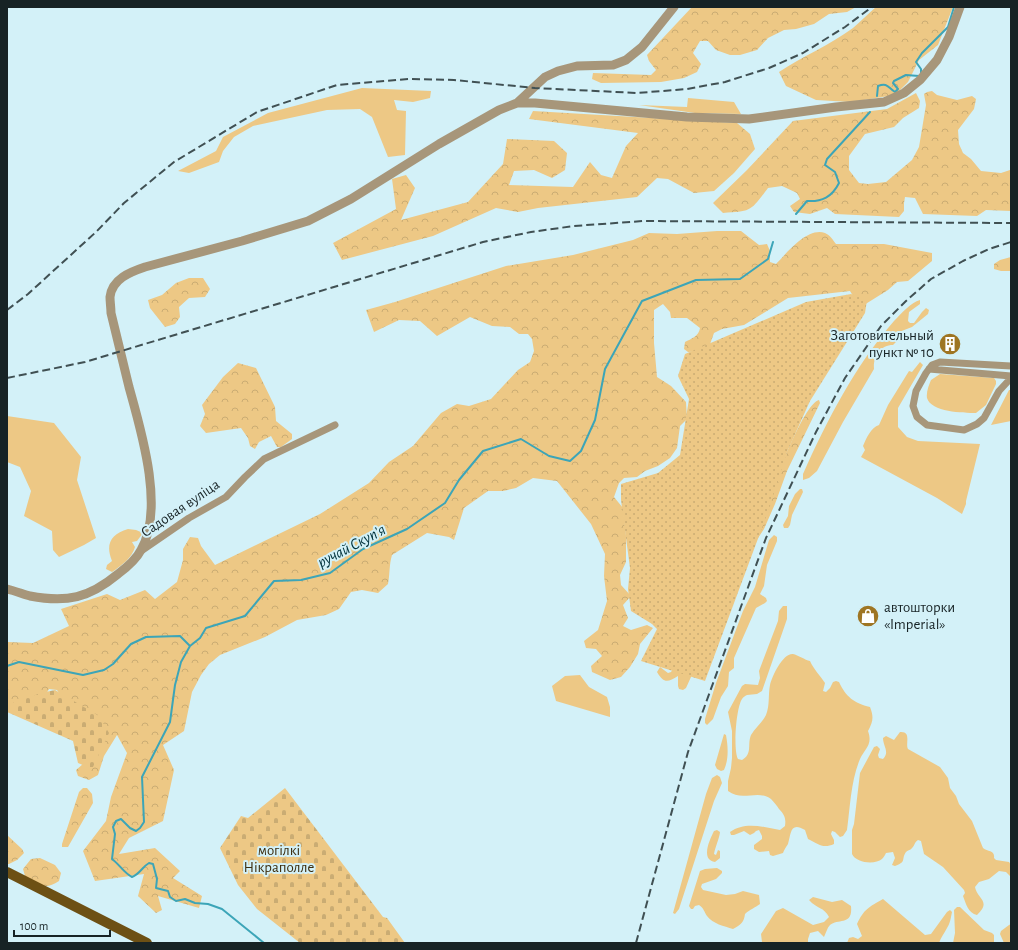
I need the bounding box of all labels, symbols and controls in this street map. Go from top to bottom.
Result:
place label: Заготовительный пункт № 10 [831,328,934,360]
building icon: Заготовительный пункт № 10 [937,331,963,357]
street label: Садовая вуліца [138,477,222,540]
water label: ручай Скупʼя [315,521,388,571]
place label: автошторки «Imperial» [884,600,955,632]
shop icon: автошторки «Imperial» [855,603,881,629]
park label: могілкі Нікраполле [243,843,315,875]
scale bar [14,912,110,938]
text: 100 m [20,920,48,932]

